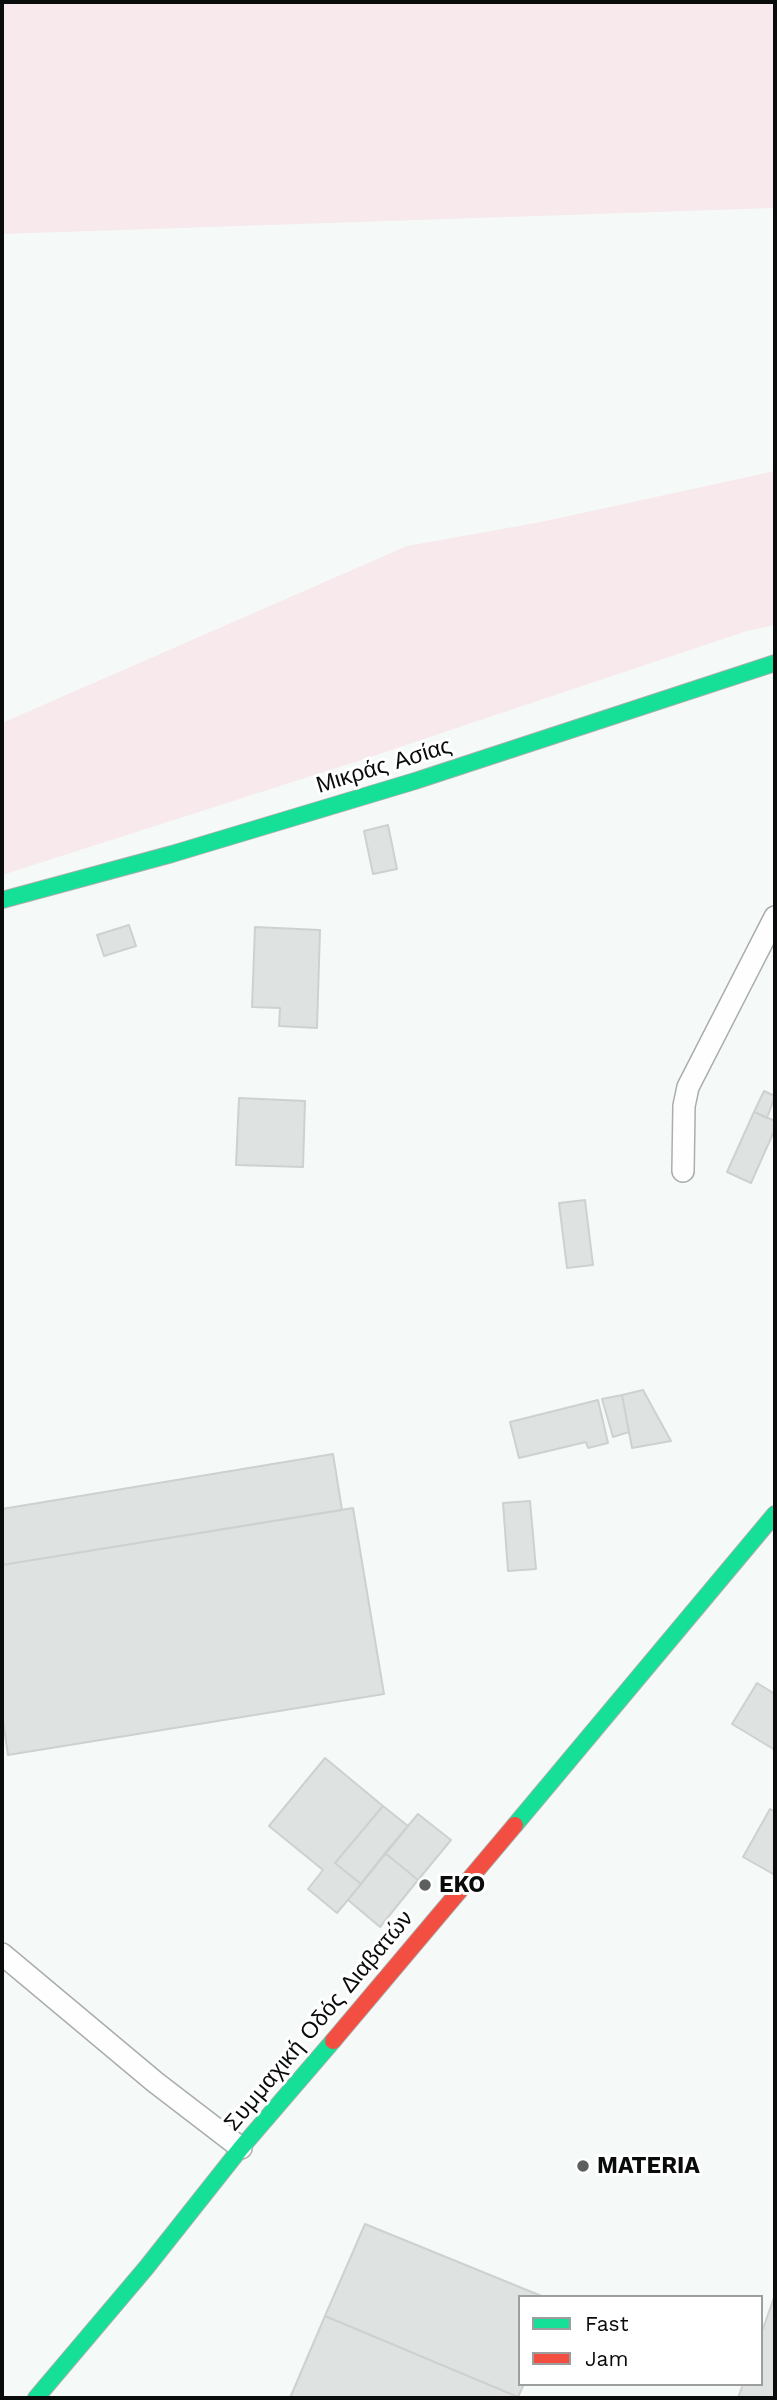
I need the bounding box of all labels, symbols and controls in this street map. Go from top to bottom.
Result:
street label: Μικράς Ασίας [313,732,455,800]
place label: EKO [439,1871,485,1899]
marker: EKO [417,1877,433,1893]
street label: Συμμαχική Οδός Διαβατών [219,1905,419,2137]
place label: MATERIA [597,2152,700,2180]
marker: MATERIA [575,2158,591,2174]
legend [518,2295,763,2386]
text: Fast [585,2311,629,2336]
text: Jam [585,2346,628,2371]

